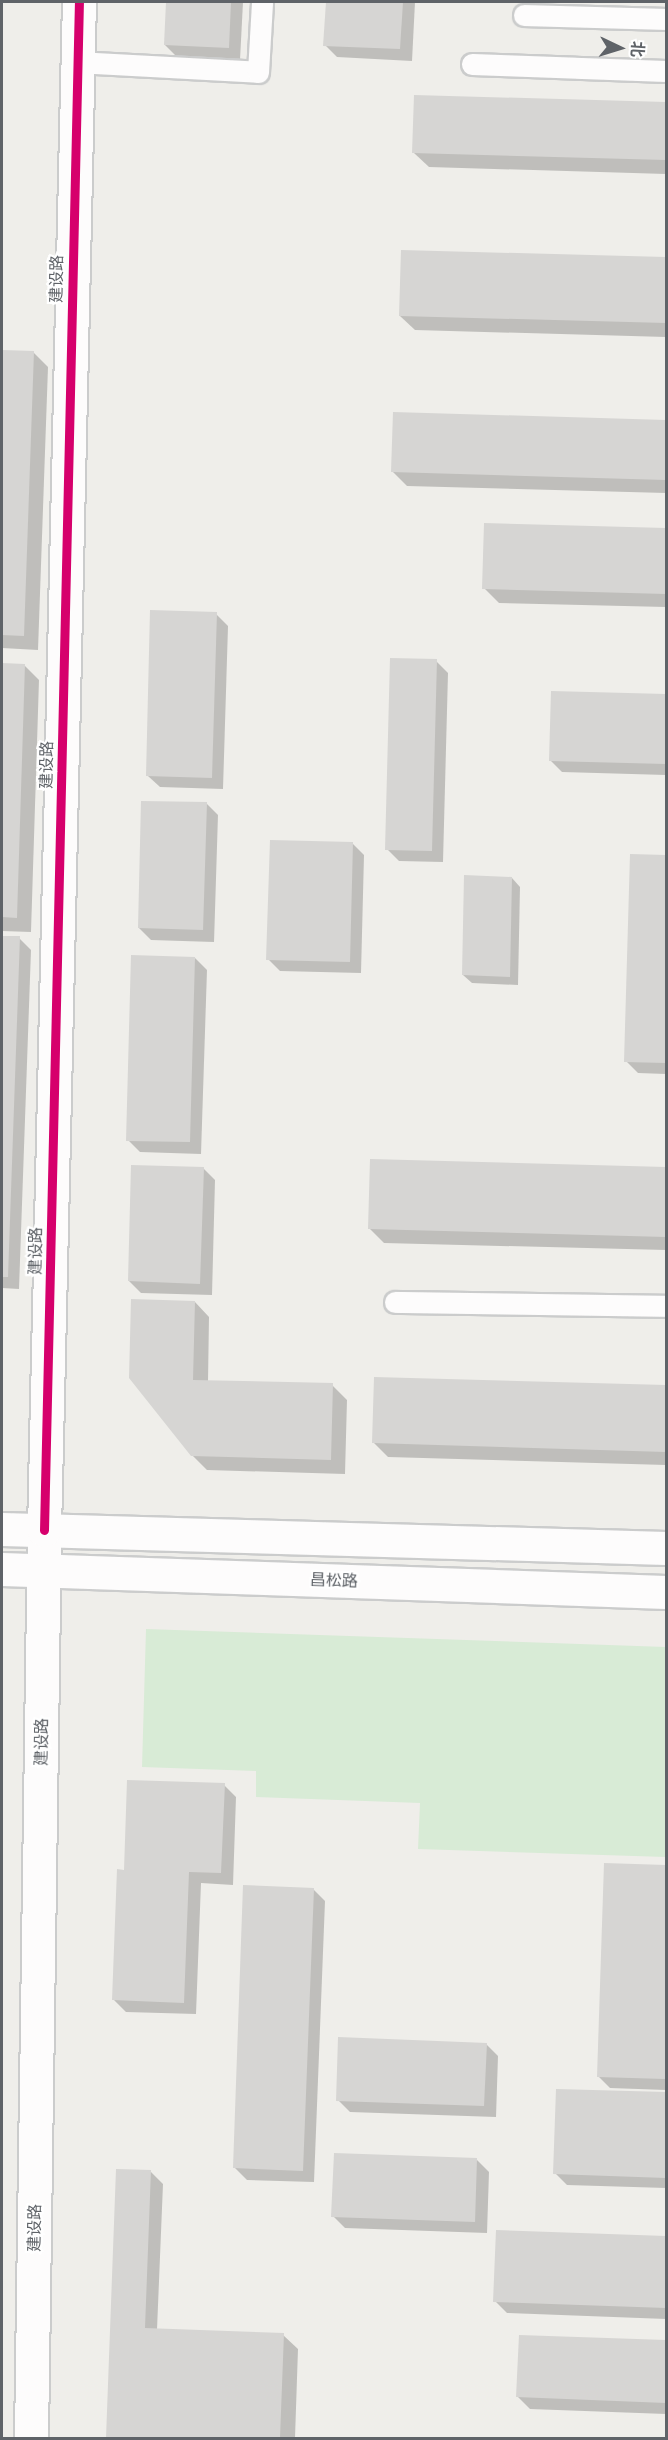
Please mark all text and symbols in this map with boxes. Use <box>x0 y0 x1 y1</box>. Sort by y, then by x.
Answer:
north arrow <box>590 18 650 78</box>
text: 北 <box>627 41 648 58</box>
street label: 建设路 <box>46 255 66 303</box>
street label: 建设路 <box>36 741 56 789</box>
street label: 建设路 <box>25 1227 45 1275</box>
street label: 昌松路 <box>310 1570 358 1590</box>
street label: 建设路 <box>31 1718 51 1766</box>
street label: 建设路 <box>24 2204 44 2252</box>

